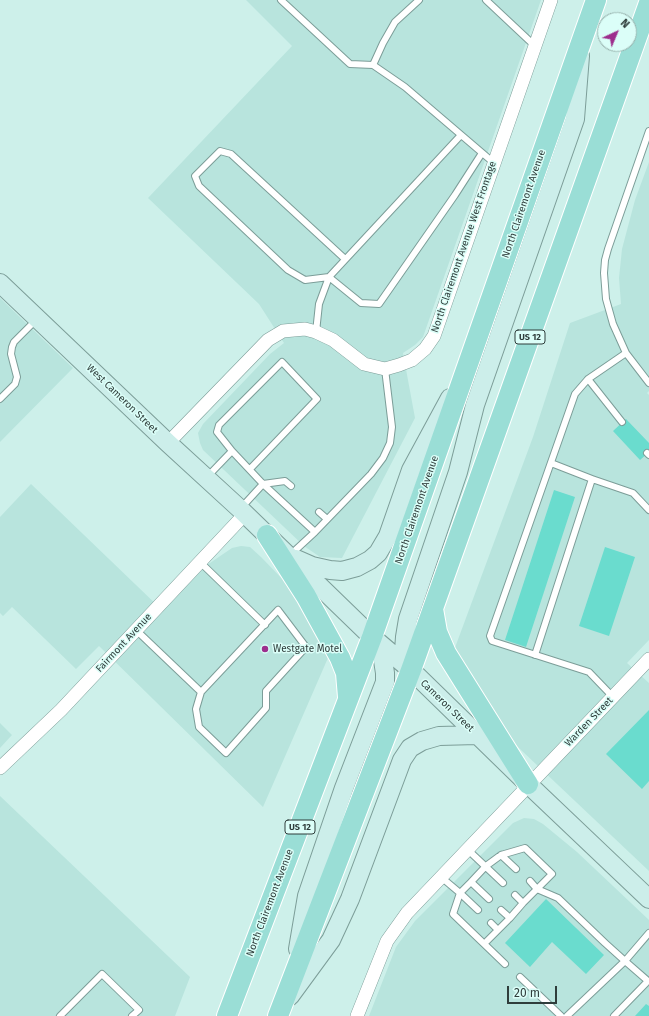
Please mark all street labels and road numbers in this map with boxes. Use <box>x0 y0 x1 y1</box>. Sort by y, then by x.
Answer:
street label: North Clairemont Avenue <box>500 148 548 260</box>
street label: North Clairemont Avenue West Frontage <box>429 160 499 334</box>
road number: US 12 <box>515 330 545 344</box>
street label: West Cameron Street <box>84 362 160 436</box>
street label: North Clairemont Avenue <box>393 454 441 566</box>
street label: Fairmont Avenue <box>94 611 154 675</box>
street label: Cameron Street <box>418 677 476 735</box>
street label: Warden Street <box>562 695 616 749</box>
road number: US 12 <box>285 820 315 834</box>
street label: North Clairemont Avenue <box>244 848 296 958</box>

